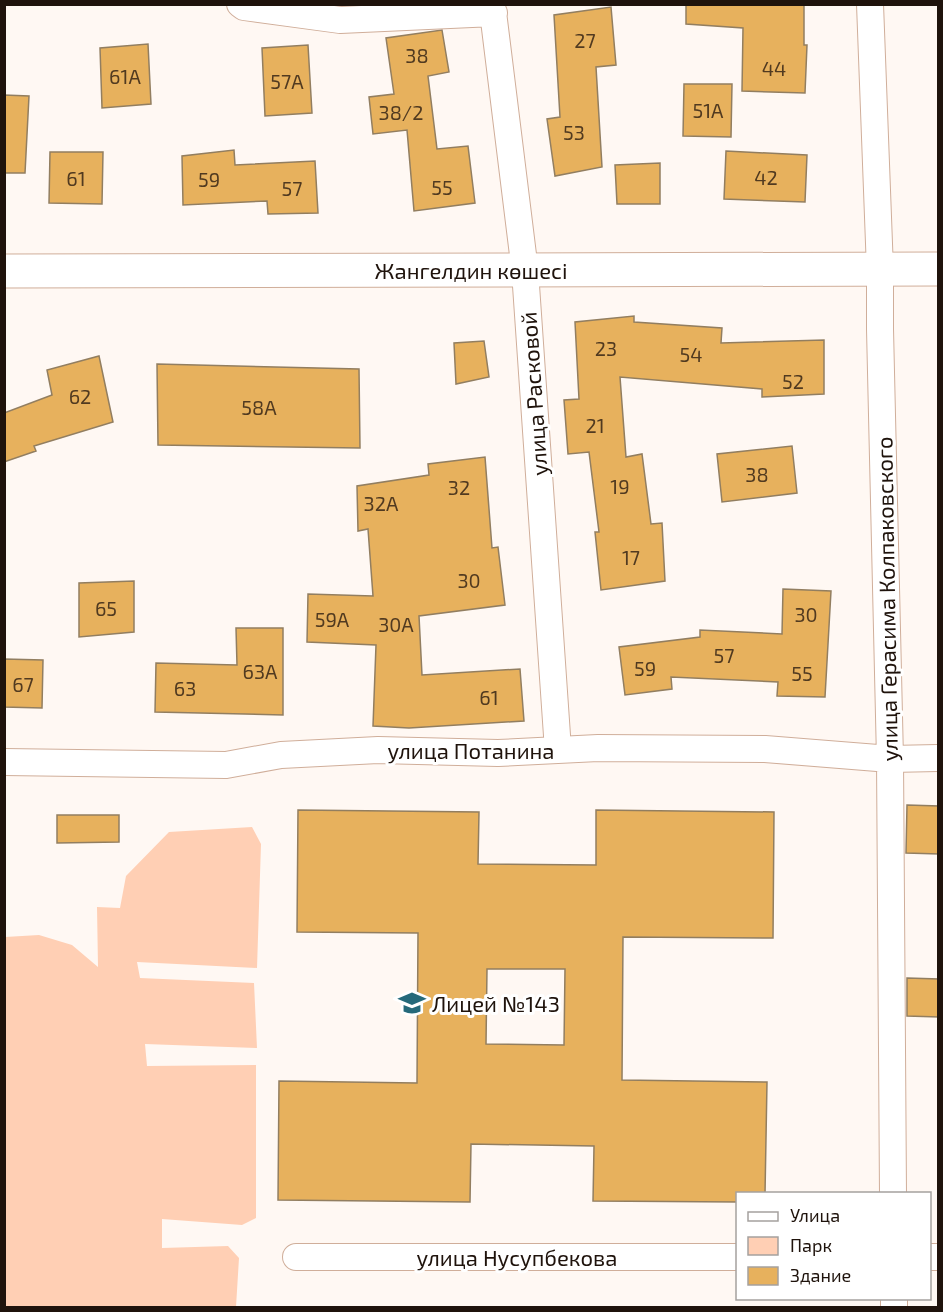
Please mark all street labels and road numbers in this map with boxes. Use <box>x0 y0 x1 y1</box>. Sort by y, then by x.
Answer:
street label: Жангелдин көшесі <box>375 257 567 283</box>
street label: улица Расковой <box>514 311 553 477</box>
street label: улица Герасима Колпаковского <box>870 436 903 762</box>
street label: улица Потанина <box>387 737 555 764</box>
street label: улица Нусупбекова <box>417 1244 617 1271</box>

